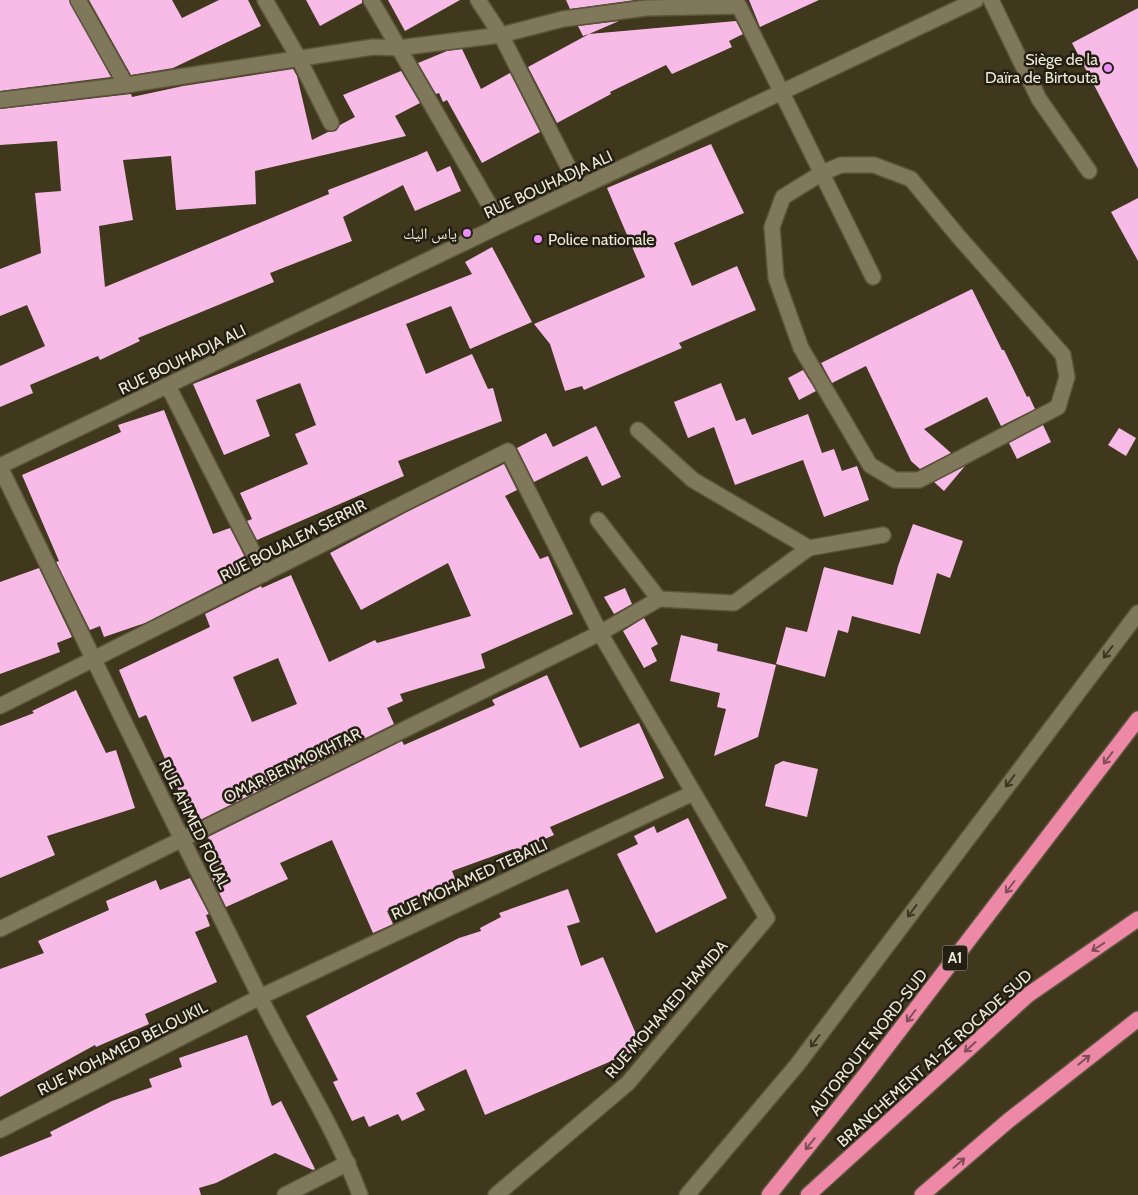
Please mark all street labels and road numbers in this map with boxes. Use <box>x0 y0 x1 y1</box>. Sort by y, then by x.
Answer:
street label: RUE BOUHADJA ALI <box>481 146 615 223</box>
street label: RUE BOUHADJA ALI <box>115 320 249 399</box>
street label: RUE BOUALEM SERRIR <box>217 495 370 586</box>
street label: OMAR BENMOKHTAR <box>220 724 364 807</box>
street label: RUE AHMED FOUAL <box>155 756 234 892</box>
street label: RUE MOHAMED TEBAILI <box>388 835 550 924</box>
street label: RUE MOHAMED HAMIDA <box>601 936 732 1082</box>
road number: A1 <box>942 946 968 970</box>
street label: AUTOROUTE NORD-SUD <box>805 965 931 1119</box>
street label: BRANCHEMENT A1-2E ROCADE SUD <box>833 966 1036 1151</box>
street label: RUE MOHAMED BELOUKIL <box>34 997 210 1100</box>

